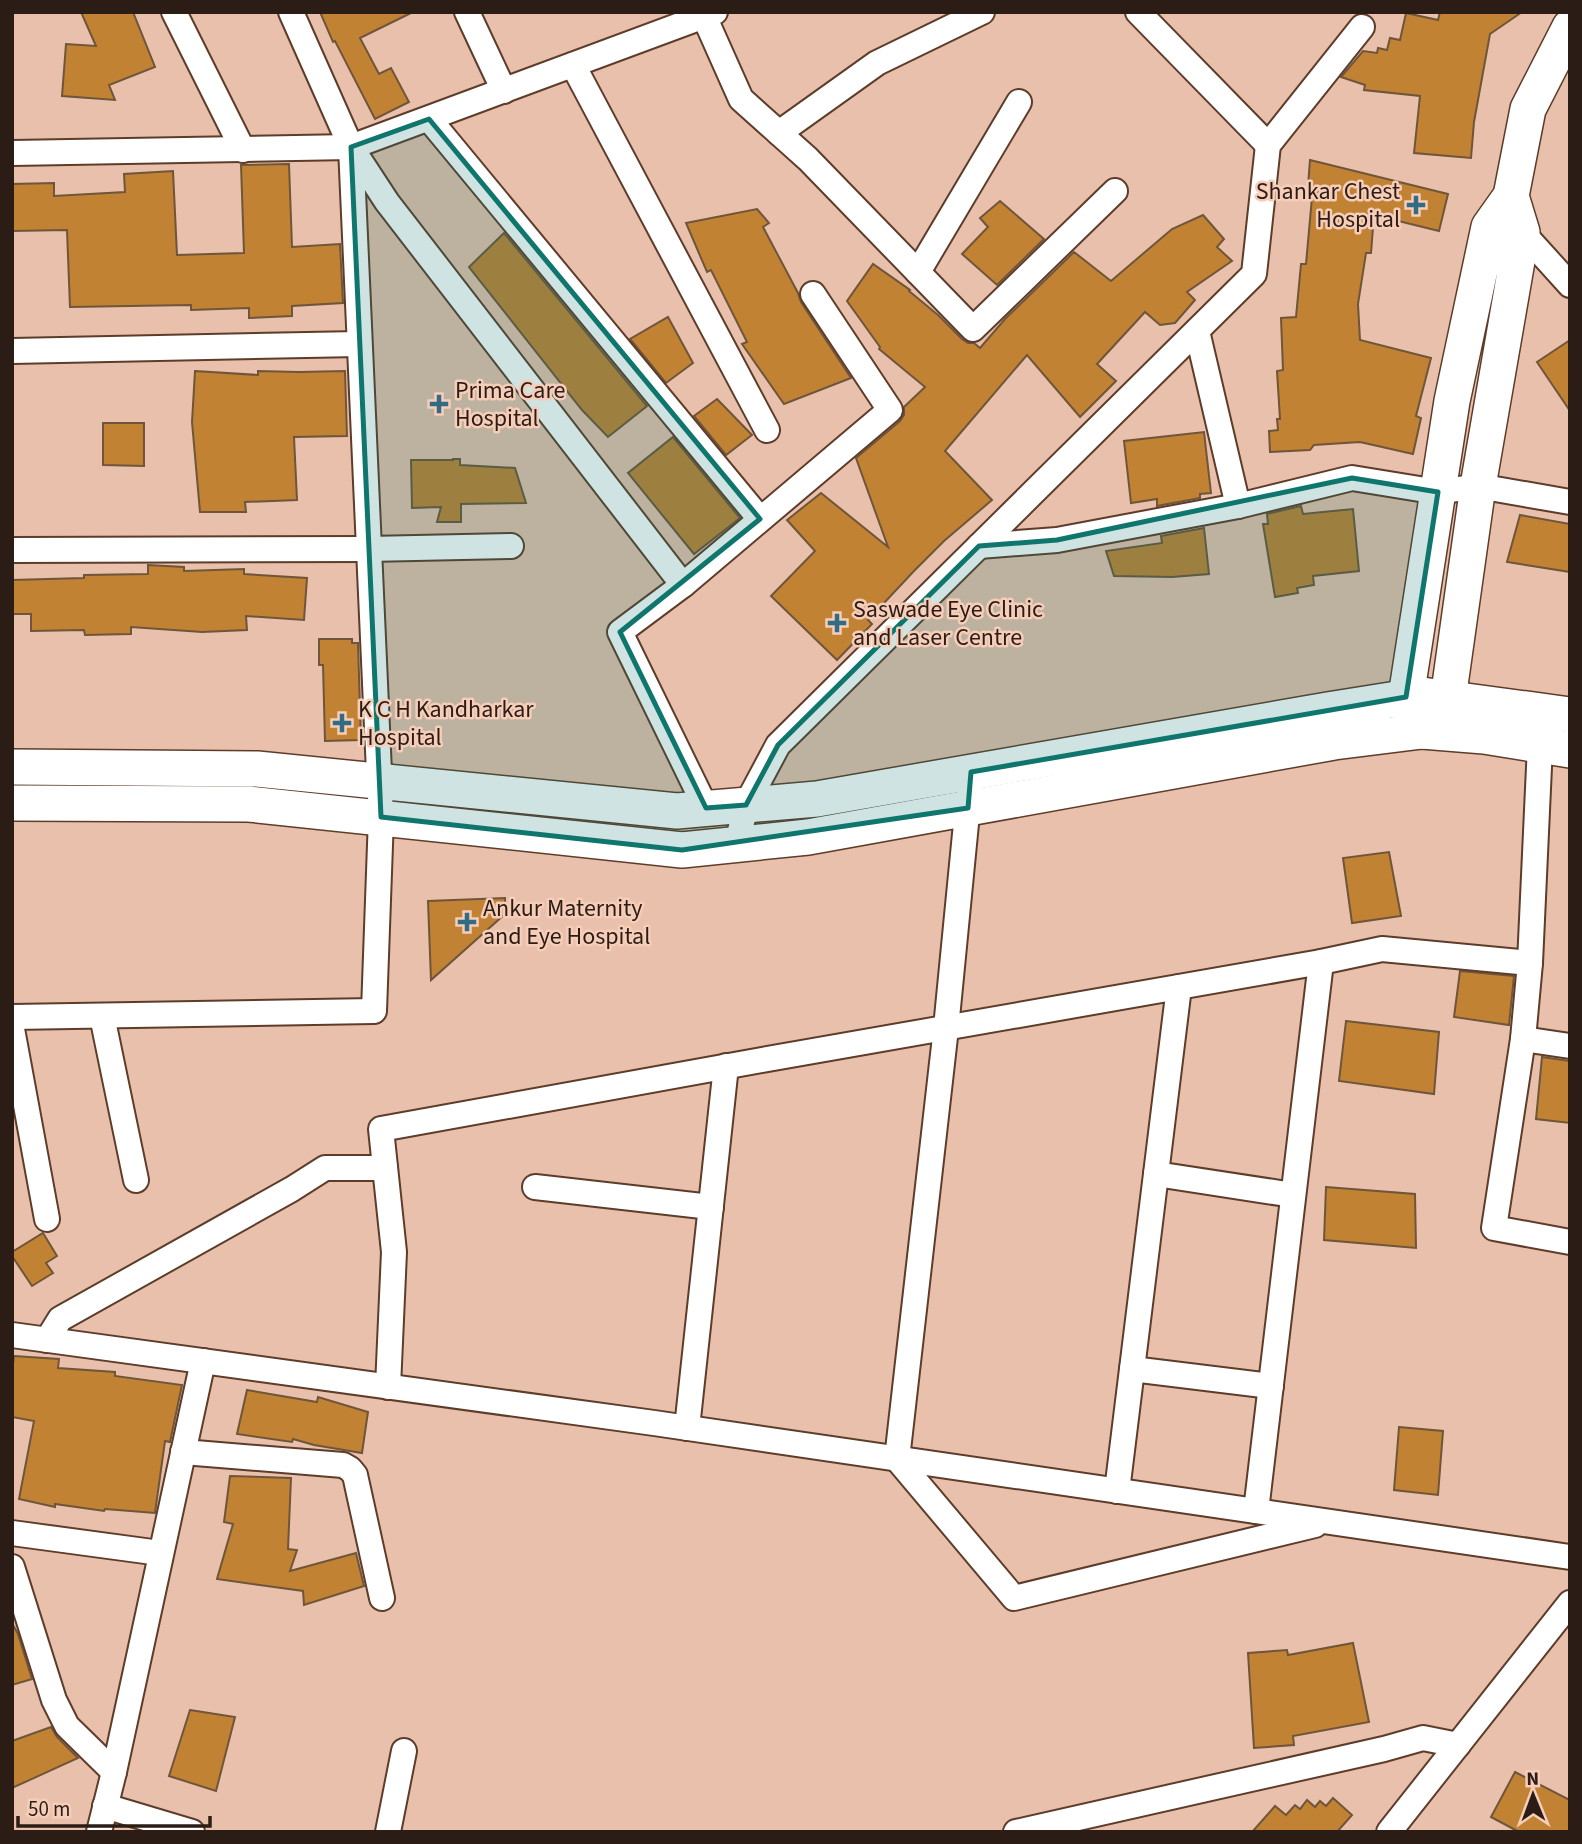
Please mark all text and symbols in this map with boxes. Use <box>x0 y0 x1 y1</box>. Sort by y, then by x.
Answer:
place label: Shankar Chest Hospital <box>1256 174 1400 237</box>
marker: Shankar Chest Hospital <box>1406 195 1426 215</box>
place label: Prima Care Hospital <box>455 373 565 436</box>
marker: Prima Care Hospital <box>429 394 449 414</box>
place label: Saswade Eye Clinic and Laser Centre <box>853 592 1043 655</box>
marker: Saswade Eye Clinic and Laser Centre <box>827 613 847 633</box>
place label: K C H Kandharkar Hospital <box>358 692 534 755</box>
marker: K C H Kandharkar Hospital <box>332 713 352 733</box>
place label: Ankur Maternity and Eye Hospital <box>483 891 650 954</box>
marker: Ankur Maternity and Eye Hospital <box>457 912 477 932</box>
north arrow <box>1498 1760 1568 1830</box>
text: N <box>1526 1766 1539 1793</box>
scale bar <box>18 1784 210 1828</box>
text: 50 m <box>28 1794 70 1824</box>

